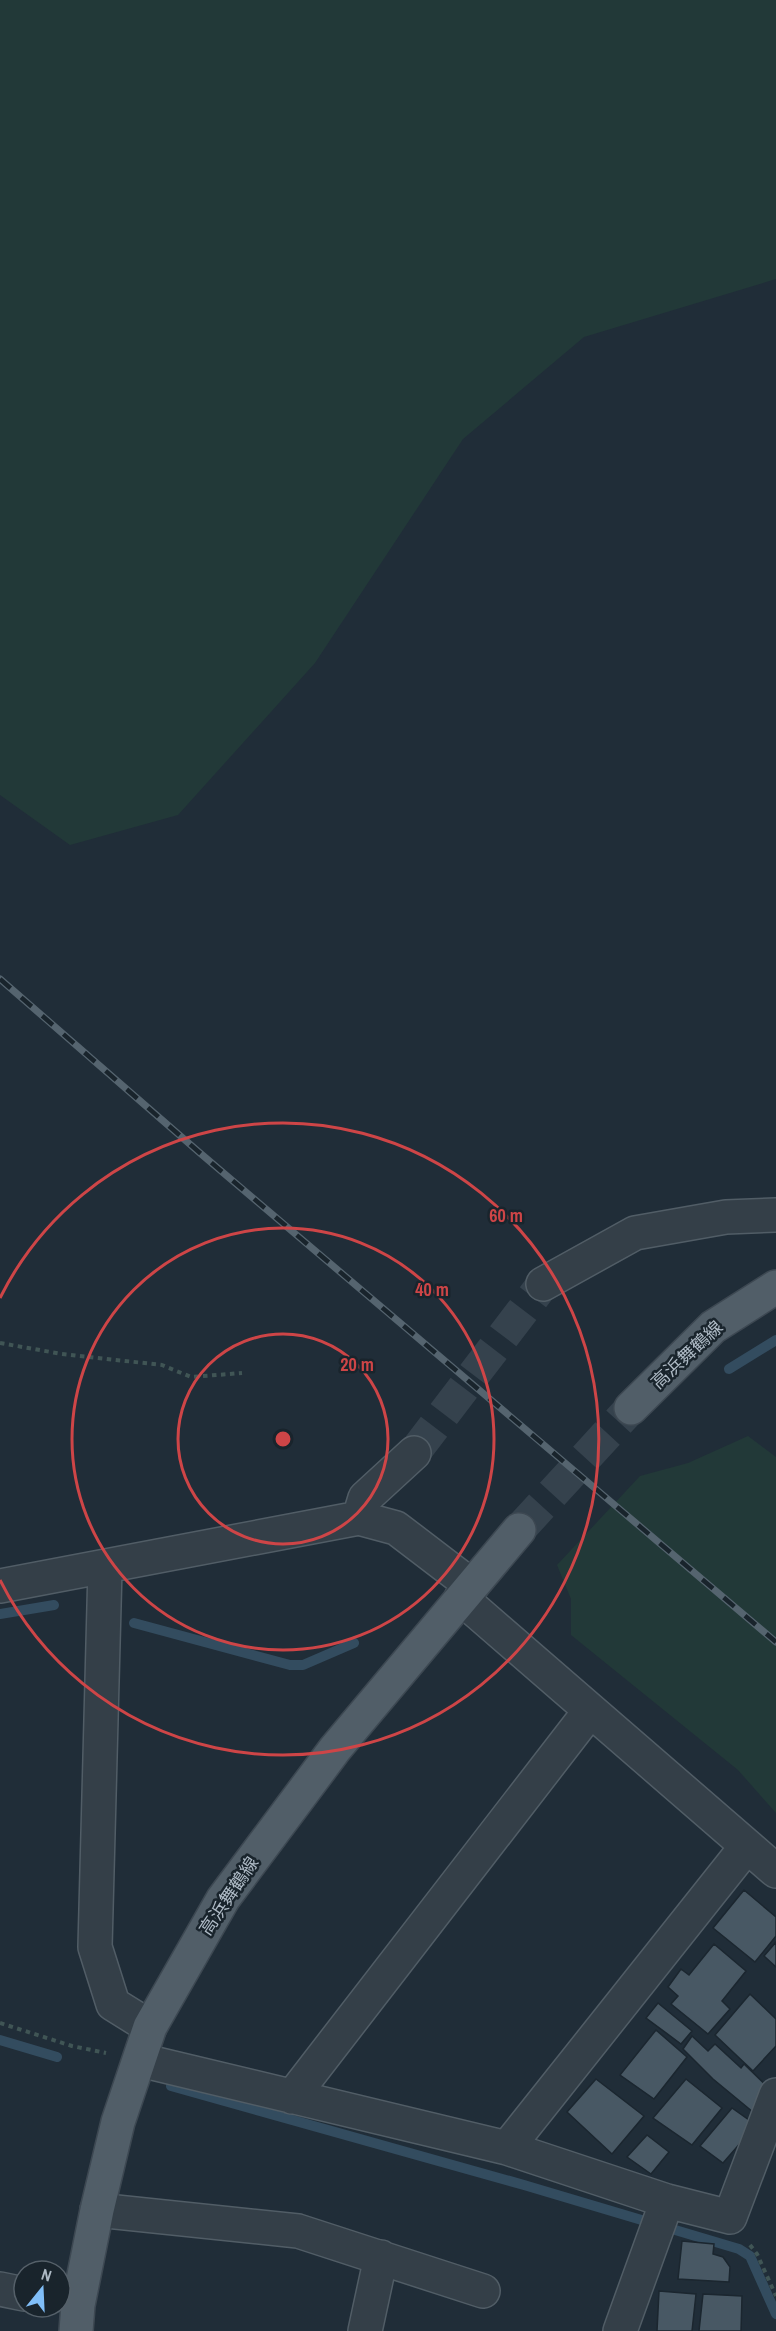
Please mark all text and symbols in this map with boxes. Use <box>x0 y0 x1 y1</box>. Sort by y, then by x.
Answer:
text: 60 m <box>489 1203 523 1228</box>
text: 40 m <box>415 1277 449 1302</box>
street label: 高浜舞鶴線 <box>645 1315 728 1394</box>
text: 20 m <box>340 1352 374 1377</box>
centre of rings <box>273 1429 293 1449</box>
street label: 高浜舞鶴線 <box>193 1851 264 1940</box>
north arrow <box>12 2259 72 2319</box>
text: N <box>39 2263 55 2287</box>

